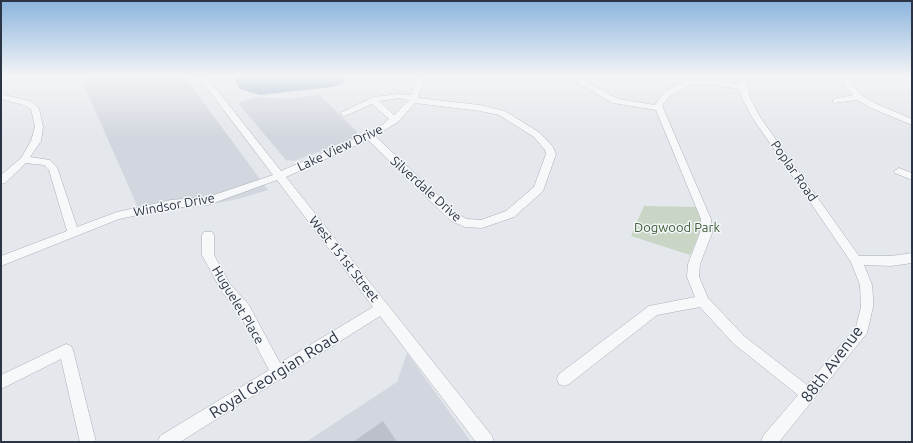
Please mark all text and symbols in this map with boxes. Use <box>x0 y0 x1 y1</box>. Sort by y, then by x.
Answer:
street label: Lake View Drive <box>295 121 385 175</box>
street label: Poplar Road <box>767 138 821 204</box>
street label: Silverdale Drive <box>387 153 465 225</box>
street label: Windsor Drive <box>132 190 216 220</box>
street label: West 151st Street <box>306 213 382 305</box>
park label: Dogwood Park <box>634 220 720 236</box>
street label: Huguelet Place <box>209 263 267 347</box>
street label: 88th Avenue <box>797 322 867 406</box>
street label: Royal Georgian Road <box>206 327 342 423</box>

